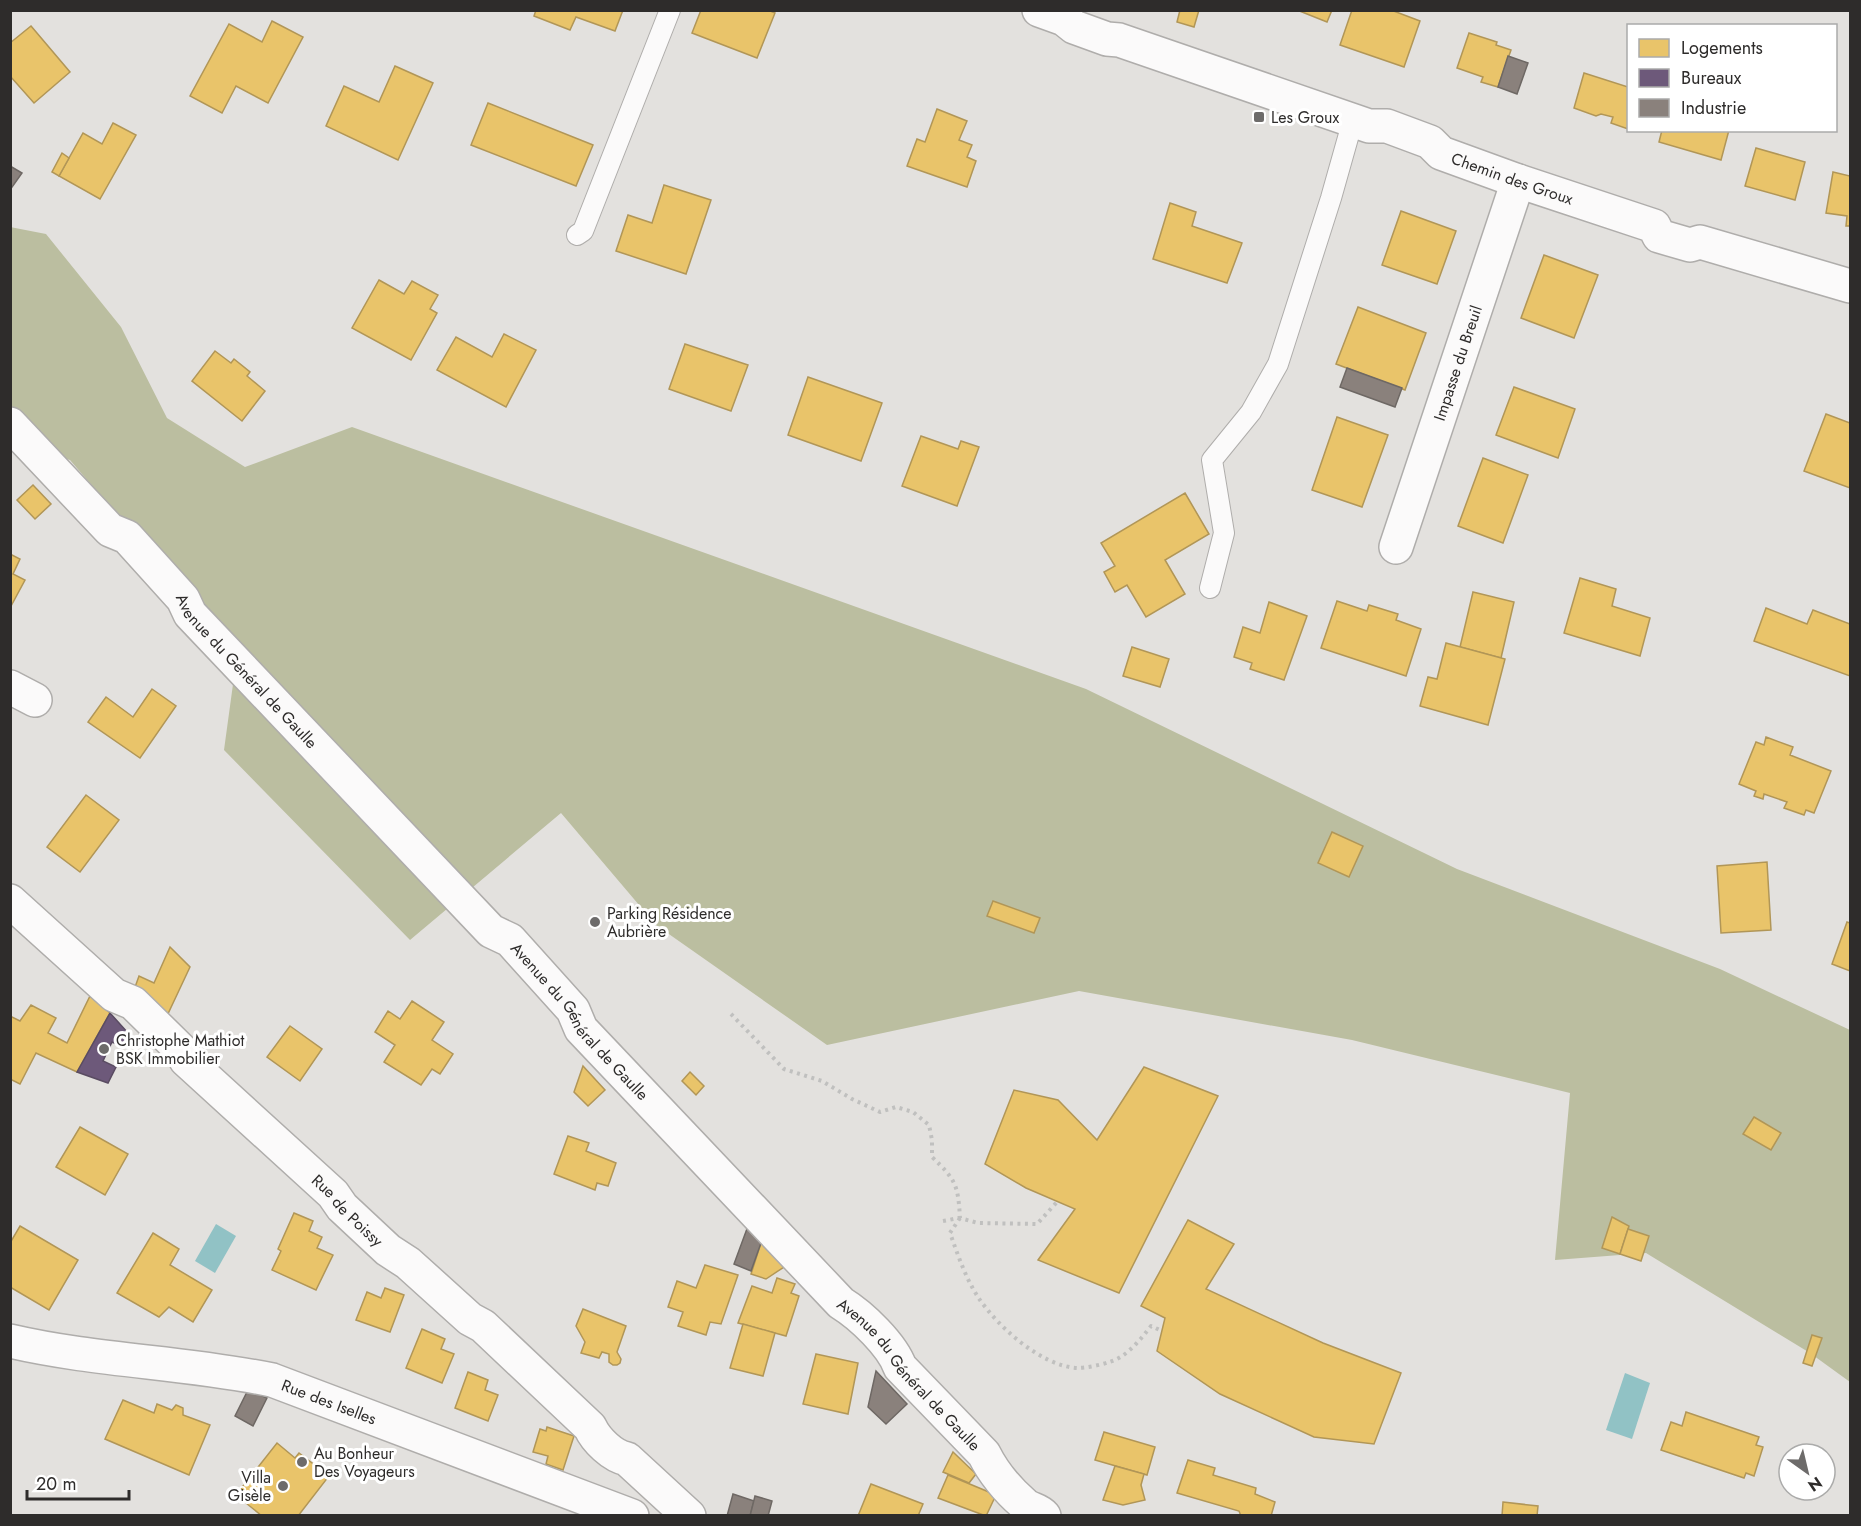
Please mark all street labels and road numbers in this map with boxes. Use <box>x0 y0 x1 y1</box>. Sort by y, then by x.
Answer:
street label: Chemin des Groux <box>1448 146 1577 210</box>
street label: Impasse du Breuil <box>1427 302 1487 424</box>
street label: Avenue du Général de Gaulle <box>171 590 323 753</box>
street label: Avenue du Général de Gaulle <box>506 937 654 1105</box>
street label: Rue de Poissy <box>307 1169 389 1252</box>
street label: Avenue du Général de Gaulle <box>833 1292 986 1456</box>
street label: Rue des Iselles <box>278 1373 380 1430</box>

